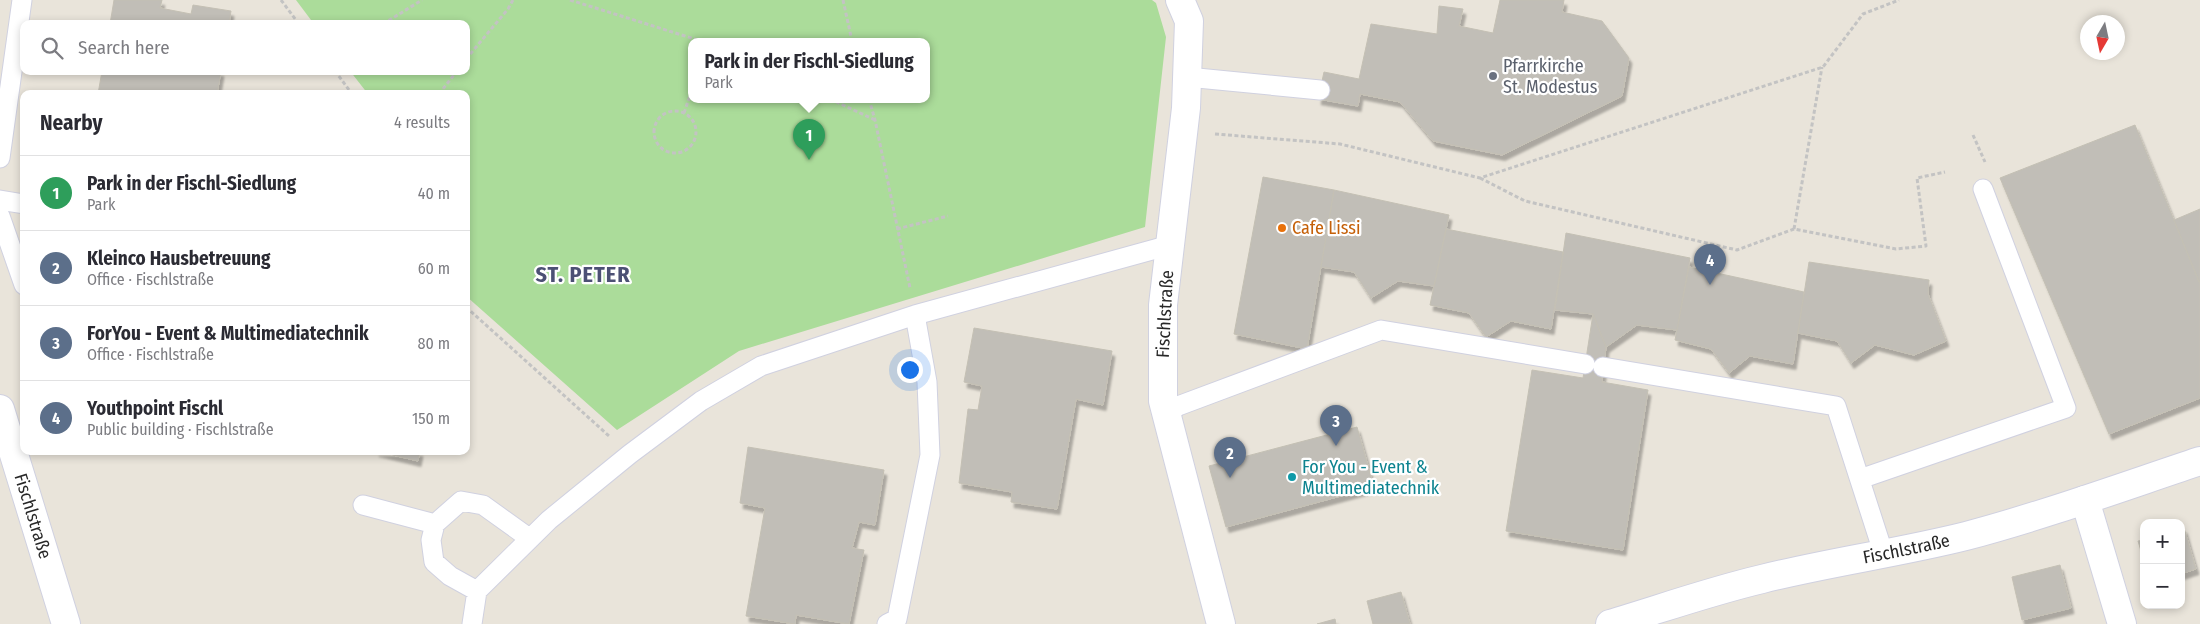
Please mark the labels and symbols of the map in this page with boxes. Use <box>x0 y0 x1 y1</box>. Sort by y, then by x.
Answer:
north arrow <box>2080 15 2125 60</box>
place label: Pfarrkirche St. Modestus <box>1503 55 1598 98</box>
marker: Pfarrkirche St. Modestus <box>1487 70 1499 82</box>
pin: 1 <box>793 119 825 160</box>
place label: Cafe Lissi <box>1292 217 1360 239</box>
marker: Cafe Lissi <box>1276 222 1288 234</box>
pin: 4 <box>1694 244 1726 285</box>
district label: ST. PETER <box>536 261 631 288</box>
street label: Fischlstraße <box>1152 269 1178 359</box>
your location <box>897 357 923 383</box>
pin: 3 <box>1320 405 1352 446</box>
pin: 2 <box>1214 437 1246 478</box>
place label: For You - Event & Multimediatechnik <box>1302 456 1440 499</box>
street label: Fischlstraße <box>9 471 56 562</box>
marker: For You - Event & Multimediatechnik <box>1286 471 1298 483</box>
street label: Fischlstraße <box>1861 529 1952 568</box>

